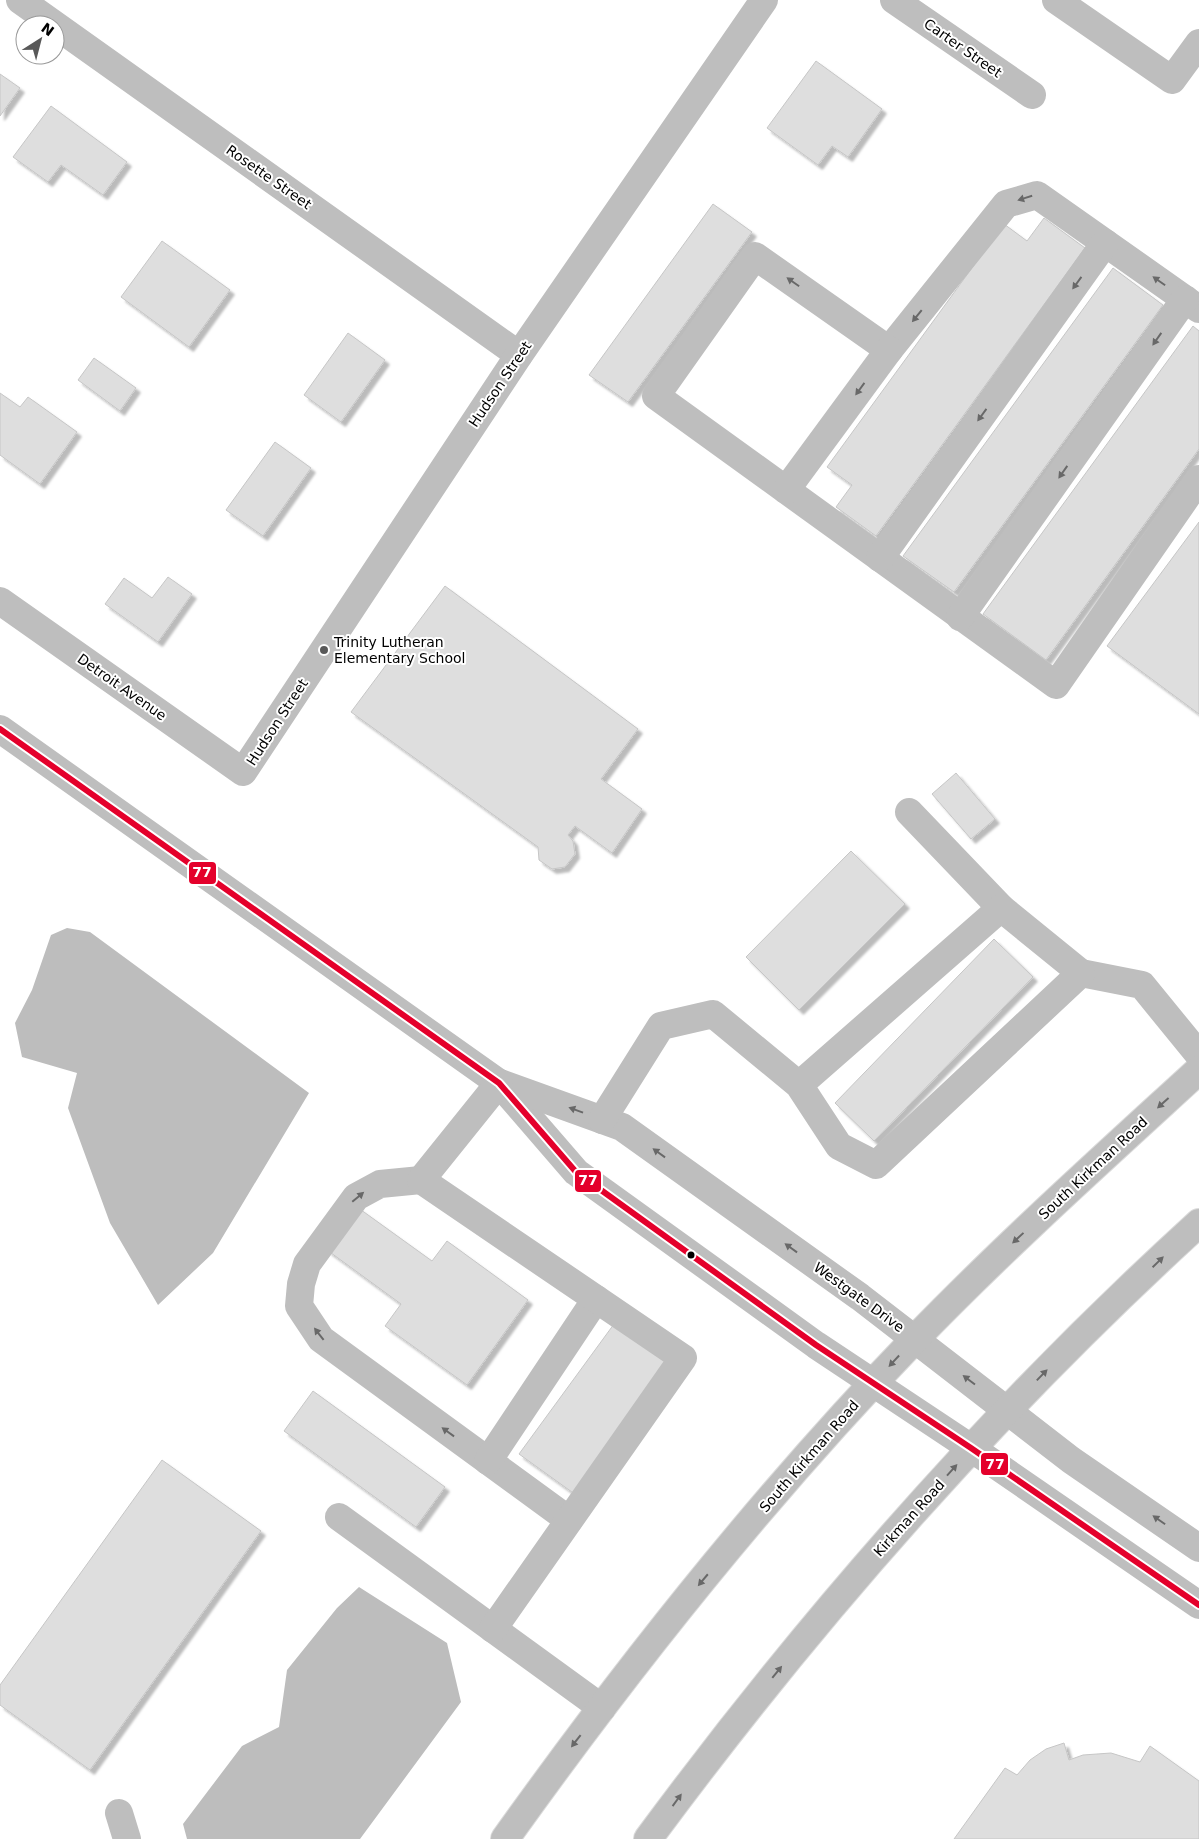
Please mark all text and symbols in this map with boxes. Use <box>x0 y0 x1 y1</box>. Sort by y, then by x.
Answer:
north arrow <box>15 15 65 65</box>
street label: Carter Street <box>921 15 1005 81</box>
text: N <box>38 20 57 39</box>
street label: Rosette Street <box>223 142 315 213</box>
one-way arrow <box>1017 195 1032 203</box>
one-way arrow <box>1072 276 1082 290</box>
one-way arrow <box>1152 276 1166 286</box>
one-way arrow <box>786 277 799 287</box>
one-way arrow <box>911 309 922 322</box>
one-way arrow <box>1152 332 1162 346</box>
street label: Hudson Street <box>465 338 535 430</box>
one-way arrow <box>855 382 866 395</box>
one-way arrow <box>977 408 987 422</box>
one-way arrow <box>1058 465 1068 478</box>
place label: Trinity Lutheran Elementary School <box>333 634 466 666</box>
marker: Trinity Lutheran Elementary School <box>318 644 330 656</box>
street label: Detroit Avenue <box>75 650 169 724</box>
street label: Hudson Street <box>243 675 311 768</box>
line badge: 77 <box>188 861 217 885</box>
text: 77 <box>192 864 212 880</box>
one-way arrow <box>1157 1097 1169 1109</box>
one-way arrow <box>568 1106 583 1114</box>
street label: South Kirkman Road <box>1035 1113 1151 1223</box>
one-way arrow <box>653 1148 666 1159</box>
line badge: 77 <box>574 1169 602 1193</box>
text: 77 <box>578 1172 598 1188</box>
one-way arrow <box>352 1192 365 1203</box>
one-way arrow <box>1013 1232 1025 1244</box>
one-way arrow <box>784 1243 798 1253</box>
unlabelled marker <box>686 1250 696 1260</box>
one-way arrow <box>1152 1256 1164 1268</box>
street label: Westgate Drive <box>811 1259 907 1335</box>
one-way arrow <box>313 1328 324 1341</box>
one-way arrow <box>888 1355 900 1367</box>
one-way arrow <box>1035 1369 1047 1381</box>
one-way arrow <box>962 1375 976 1385</box>
street label: South Kirkman Road <box>756 1397 862 1515</box>
one-way arrow <box>441 1427 455 1437</box>
line badge: 77 <box>980 1452 1009 1476</box>
text: 77 <box>985 1456 1005 1472</box>
one-way arrow <box>946 1464 958 1476</box>
street label: Kirkman Road <box>870 1476 948 1560</box>
one-way arrow <box>1152 1515 1166 1525</box>
one-way arrow <box>697 1573 708 1586</box>
one-way arrow <box>772 1666 783 1679</box>
one-way arrow <box>571 1734 582 1747</box>
one-way arrow <box>672 1793 682 1807</box>

